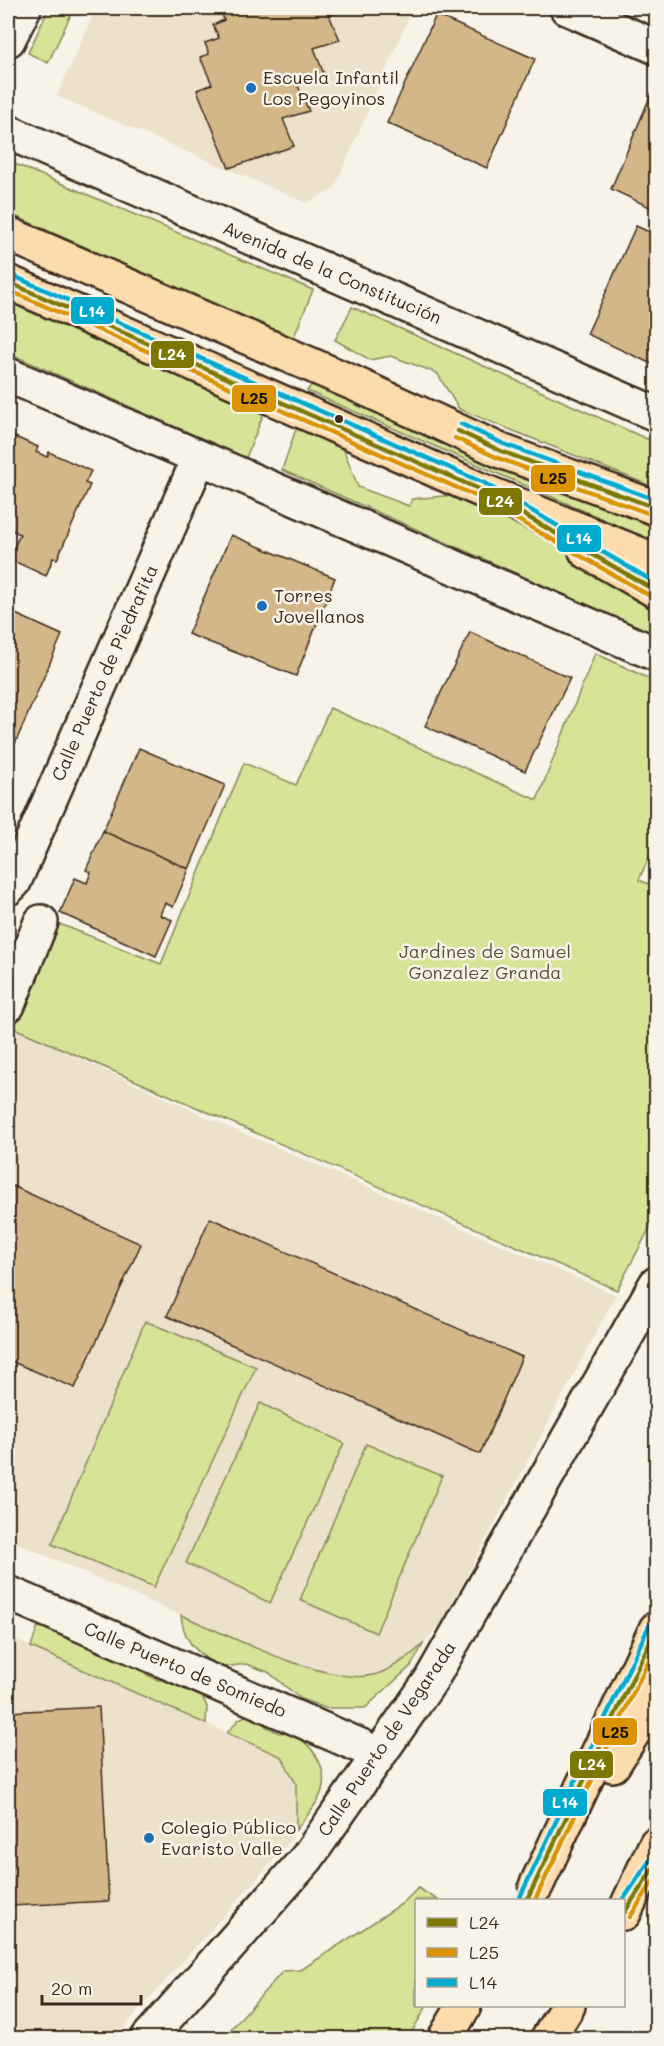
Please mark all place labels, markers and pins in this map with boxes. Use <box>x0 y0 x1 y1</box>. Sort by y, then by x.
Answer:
place label: Escuela Infantil Los Pegoyinos <box>263 65 399 110</box>
marker: Escuela Infantil Los Pegoyinos <box>244 81 258 95</box>
unlabelled marker <box>333 413 345 425</box>
place label: Torres Jovellanos <box>274 583 365 628</box>
marker: Torres Jovellanos <box>255 599 269 613</box>
place label: Colegio Público Evaristo Valle <box>161 1815 296 1860</box>
marker: Colegio Público Evaristo Valle <box>142 1831 156 1845</box>

